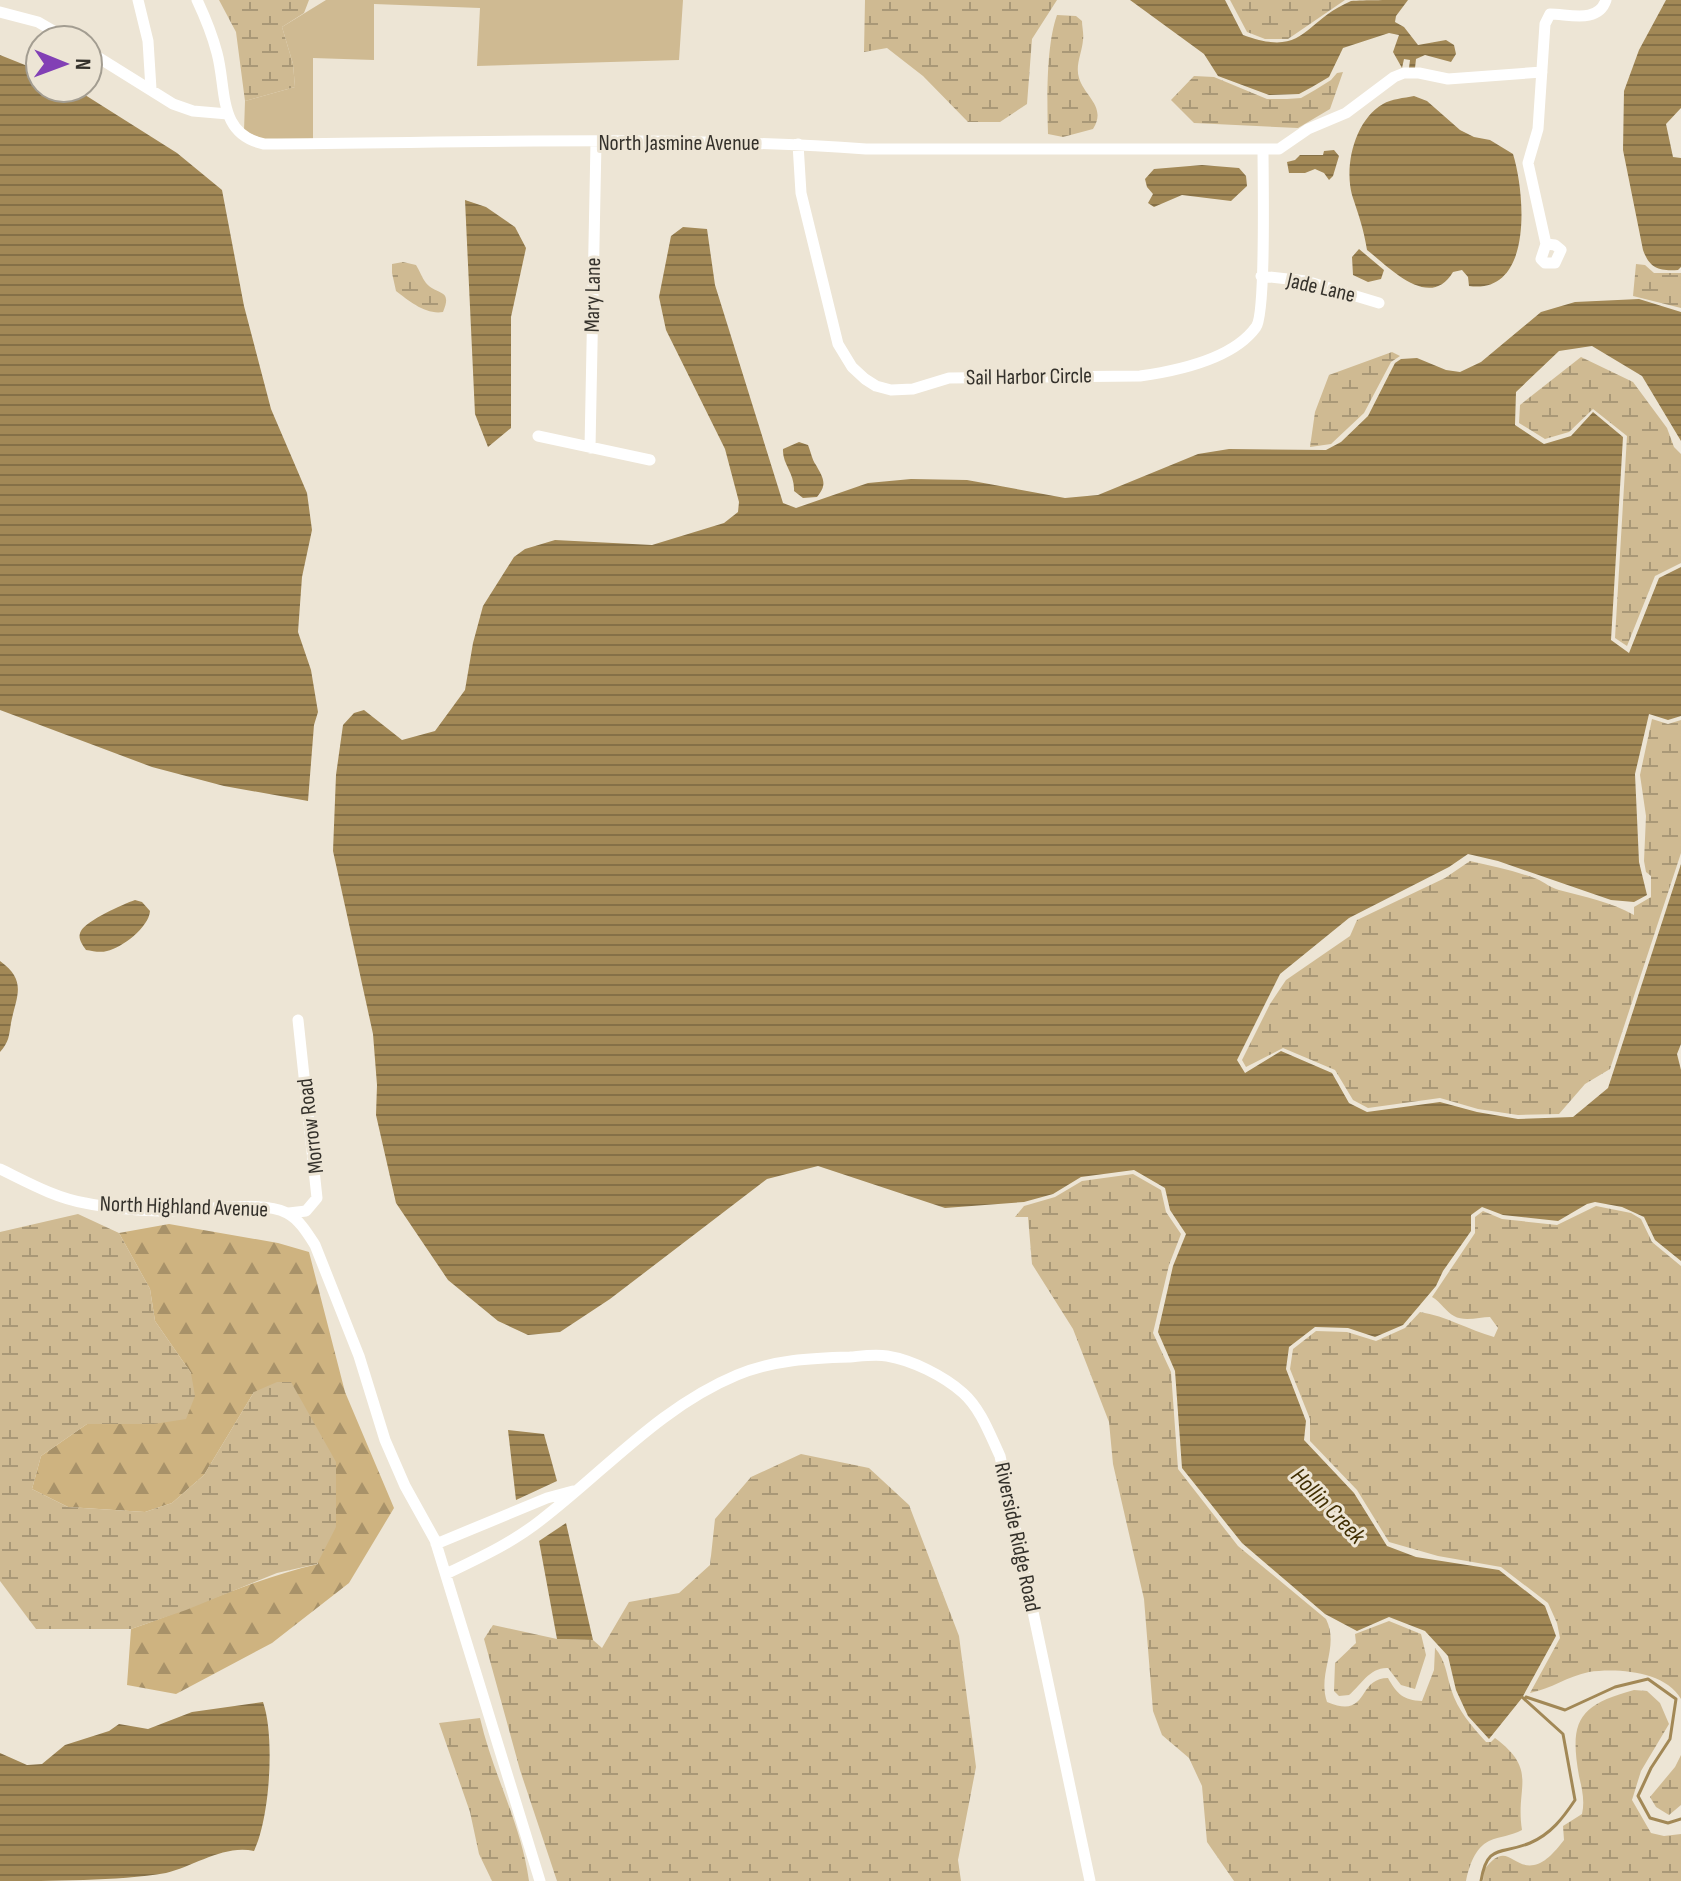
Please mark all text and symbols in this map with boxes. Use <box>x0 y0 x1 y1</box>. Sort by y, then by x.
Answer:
north arrow <box>24 24 104 104</box>
text: N <box>69 58 96 70</box>
street label: North Jasmine Avenue <box>598 130 760 157</box>
street label: Mary Lane <box>579 257 607 333</box>
street label: Jade Lane <box>1283 267 1358 309</box>
street label: Sail Harbor Circle <box>966 362 1092 392</box>
street label: Morrow Road <box>292 1077 330 1175</box>
street label: North Highland Avenue <box>99 1191 269 1223</box>
street label: Riverside Ridge Road <box>988 1460 1046 1614</box>
water label: Hollin Creek <box>1285 1462 1372 1551</box>

